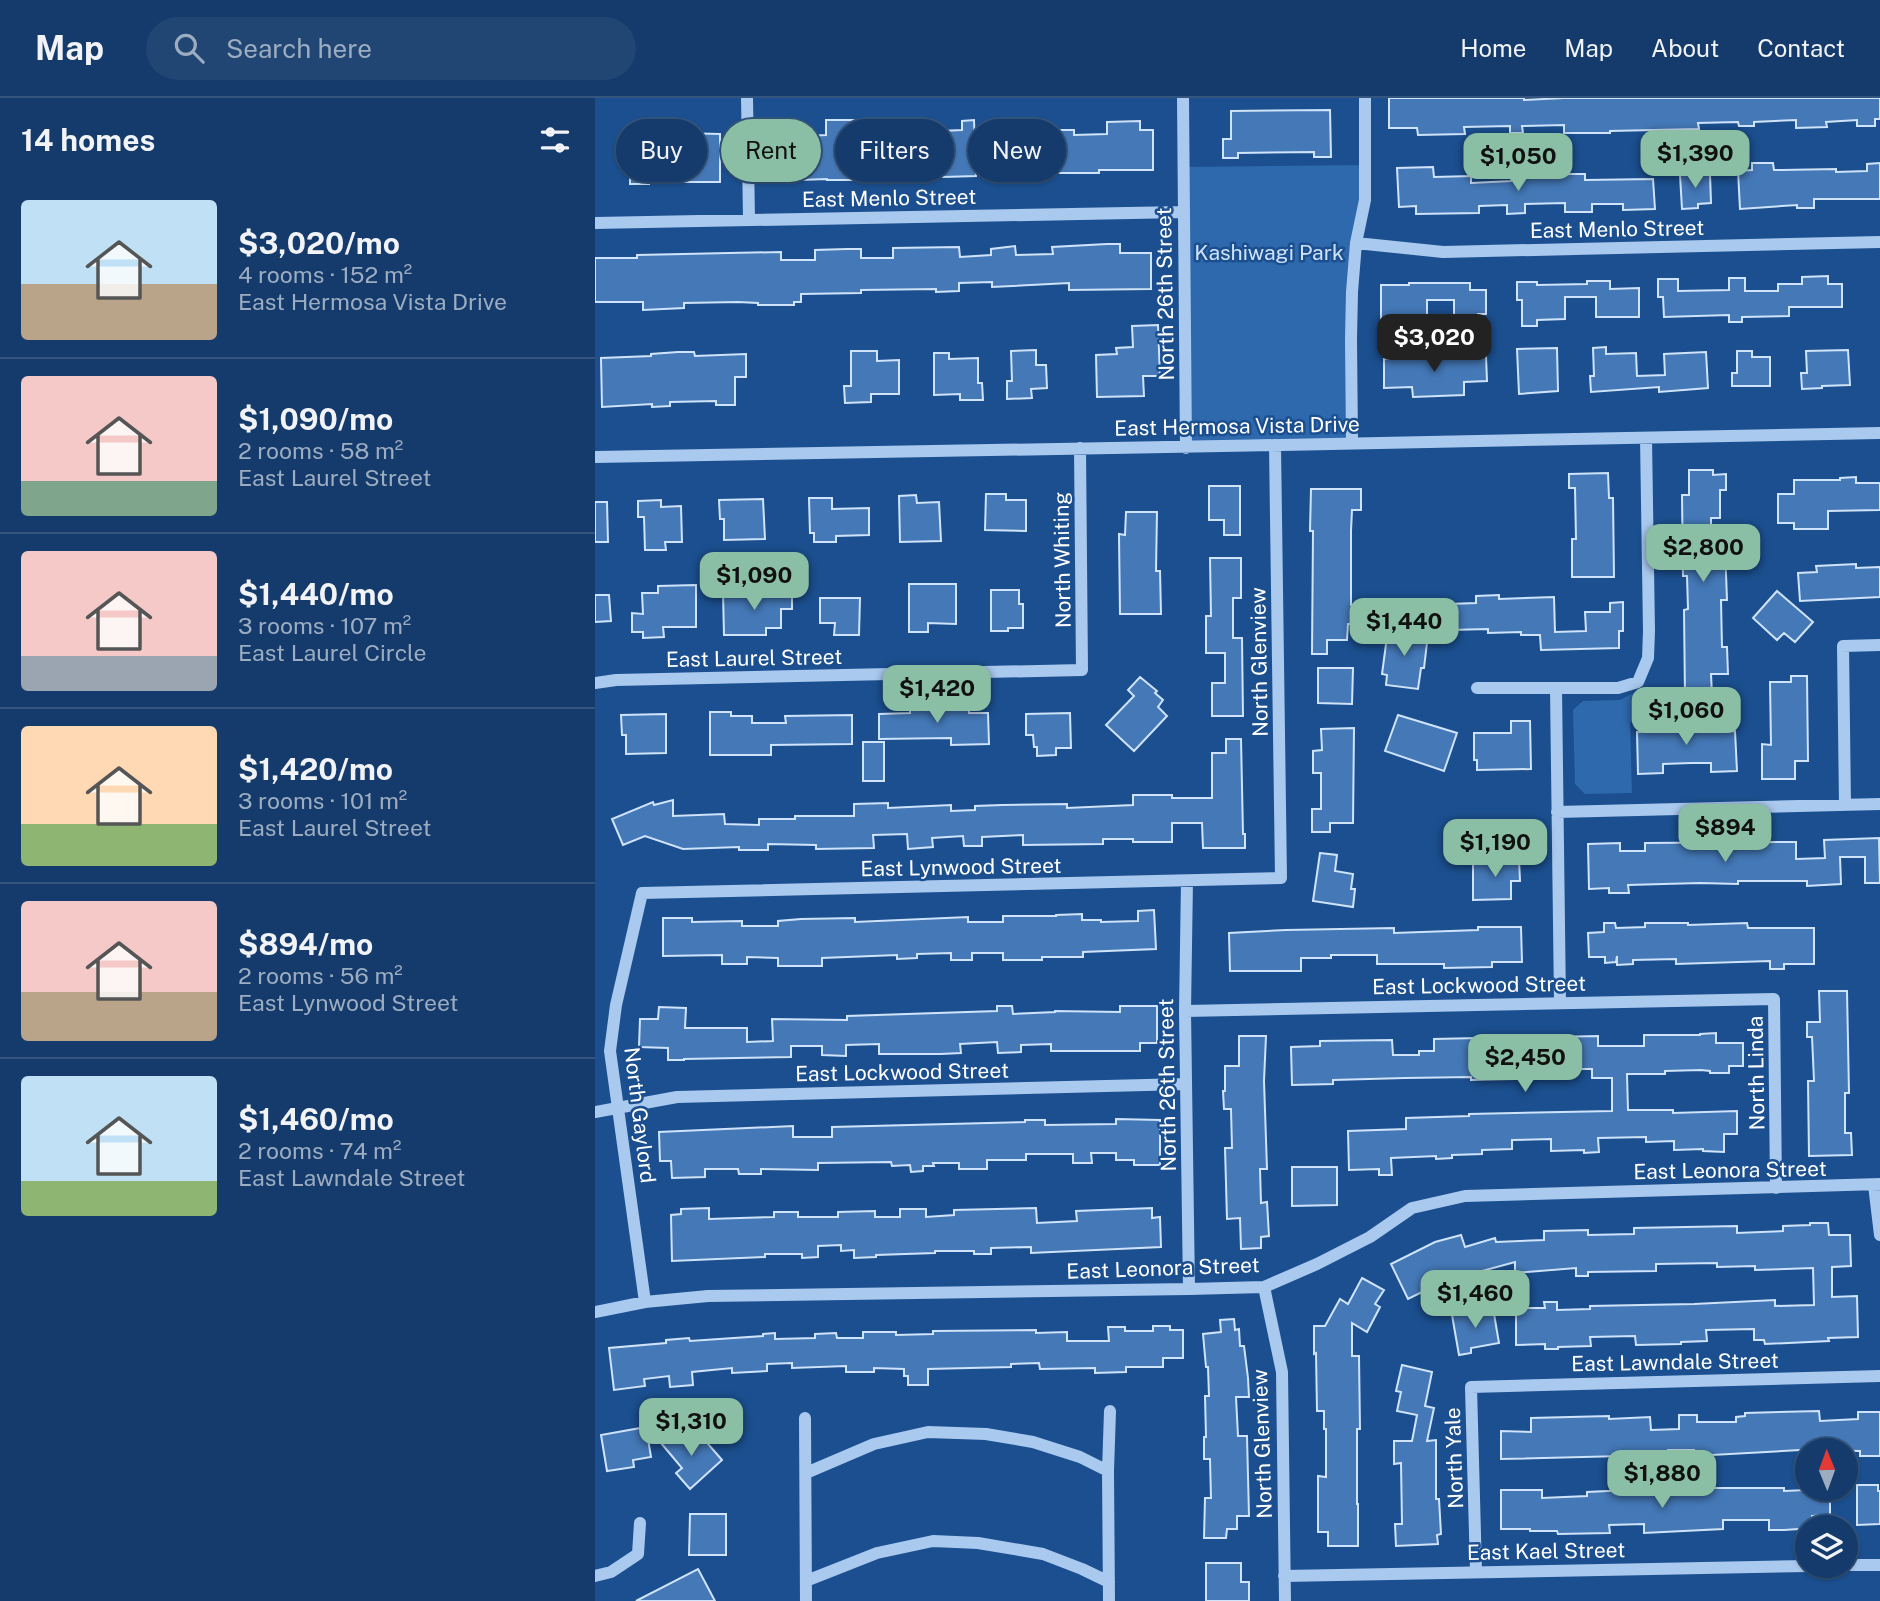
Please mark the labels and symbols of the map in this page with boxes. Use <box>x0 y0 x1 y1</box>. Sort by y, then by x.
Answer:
pin: $1,390 <box>1638 130 1752 190</box>
pin: $1,050 <box>1461 134 1575 193</box>
street label: East Menlo Street <box>802 184 976 212</box>
street label: North 26th Street <box>1151 207 1179 381</box>
street label: East Menlo Street <box>1530 215 1704 243</box>
park label: Kashiwagi Park <box>1194 240 1344 265</box>
pin: $3,020 <box>1377 314 1491 374</box>
street label: East Hermosa Vista Drive <box>1114 411 1360 441</box>
street label: North Whiting <box>1048 492 1076 628</box>
pin: $2,800 <box>1646 524 1760 584</box>
pin: $1,090 <box>697 552 811 612</box>
street label: North Glenview <box>1245 587 1273 737</box>
pin: $1,440 <box>1347 598 1461 658</box>
street label: East Laurel Street <box>666 644 842 672</box>
pin: $1,420 <box>880 666 994 725</box>
pin: $1,060 <box>1629 688 1743 747</box>
pin: $894 <box>1684 804 1766 864</box>
pin: $1,190 <box>1438 820 1552 879</box>
street label: East Lynwood Street <box>860 853 1062 881</box>
street label: East Lockwood Street <box>1372 971 1586 999</box>
street label: North 26th Street <box>1153 998 1181 1172</box>
street label: North Linda <box>1743 1016 1769 1130</box>
pin: $2,450 <box>1468 1034 1582 1094</box>
street label: North Gaylord <box>619 1045 661 1185</box>
street label: East Lockwood Street <box>795 1058 1009 1086</box>
street label: East Leonora Street <box>1633 1156 1827 1184</box>
street label: East Leonora Street <box>1066 1252 1260 1284</box>
pin: $1,460 <box>1418 1270 1532 1330</box>
street label: East Lawndale Street <box>1571 1348 1779 1376</box>
street label: North Glenview <box>1247 1369 1277 1519</box>
pin: $1,310 <box>634 1398 748 1458</box>
street label: North Yale <box>1440 1407 1468 1509</box>
north arrow <box>1795 1438 1859 1502</box>
pin: $1,880 <box>1605 1450 1719 1510</box>
street label: East Kael Street <box>1467 1537 1625 1565</box>

